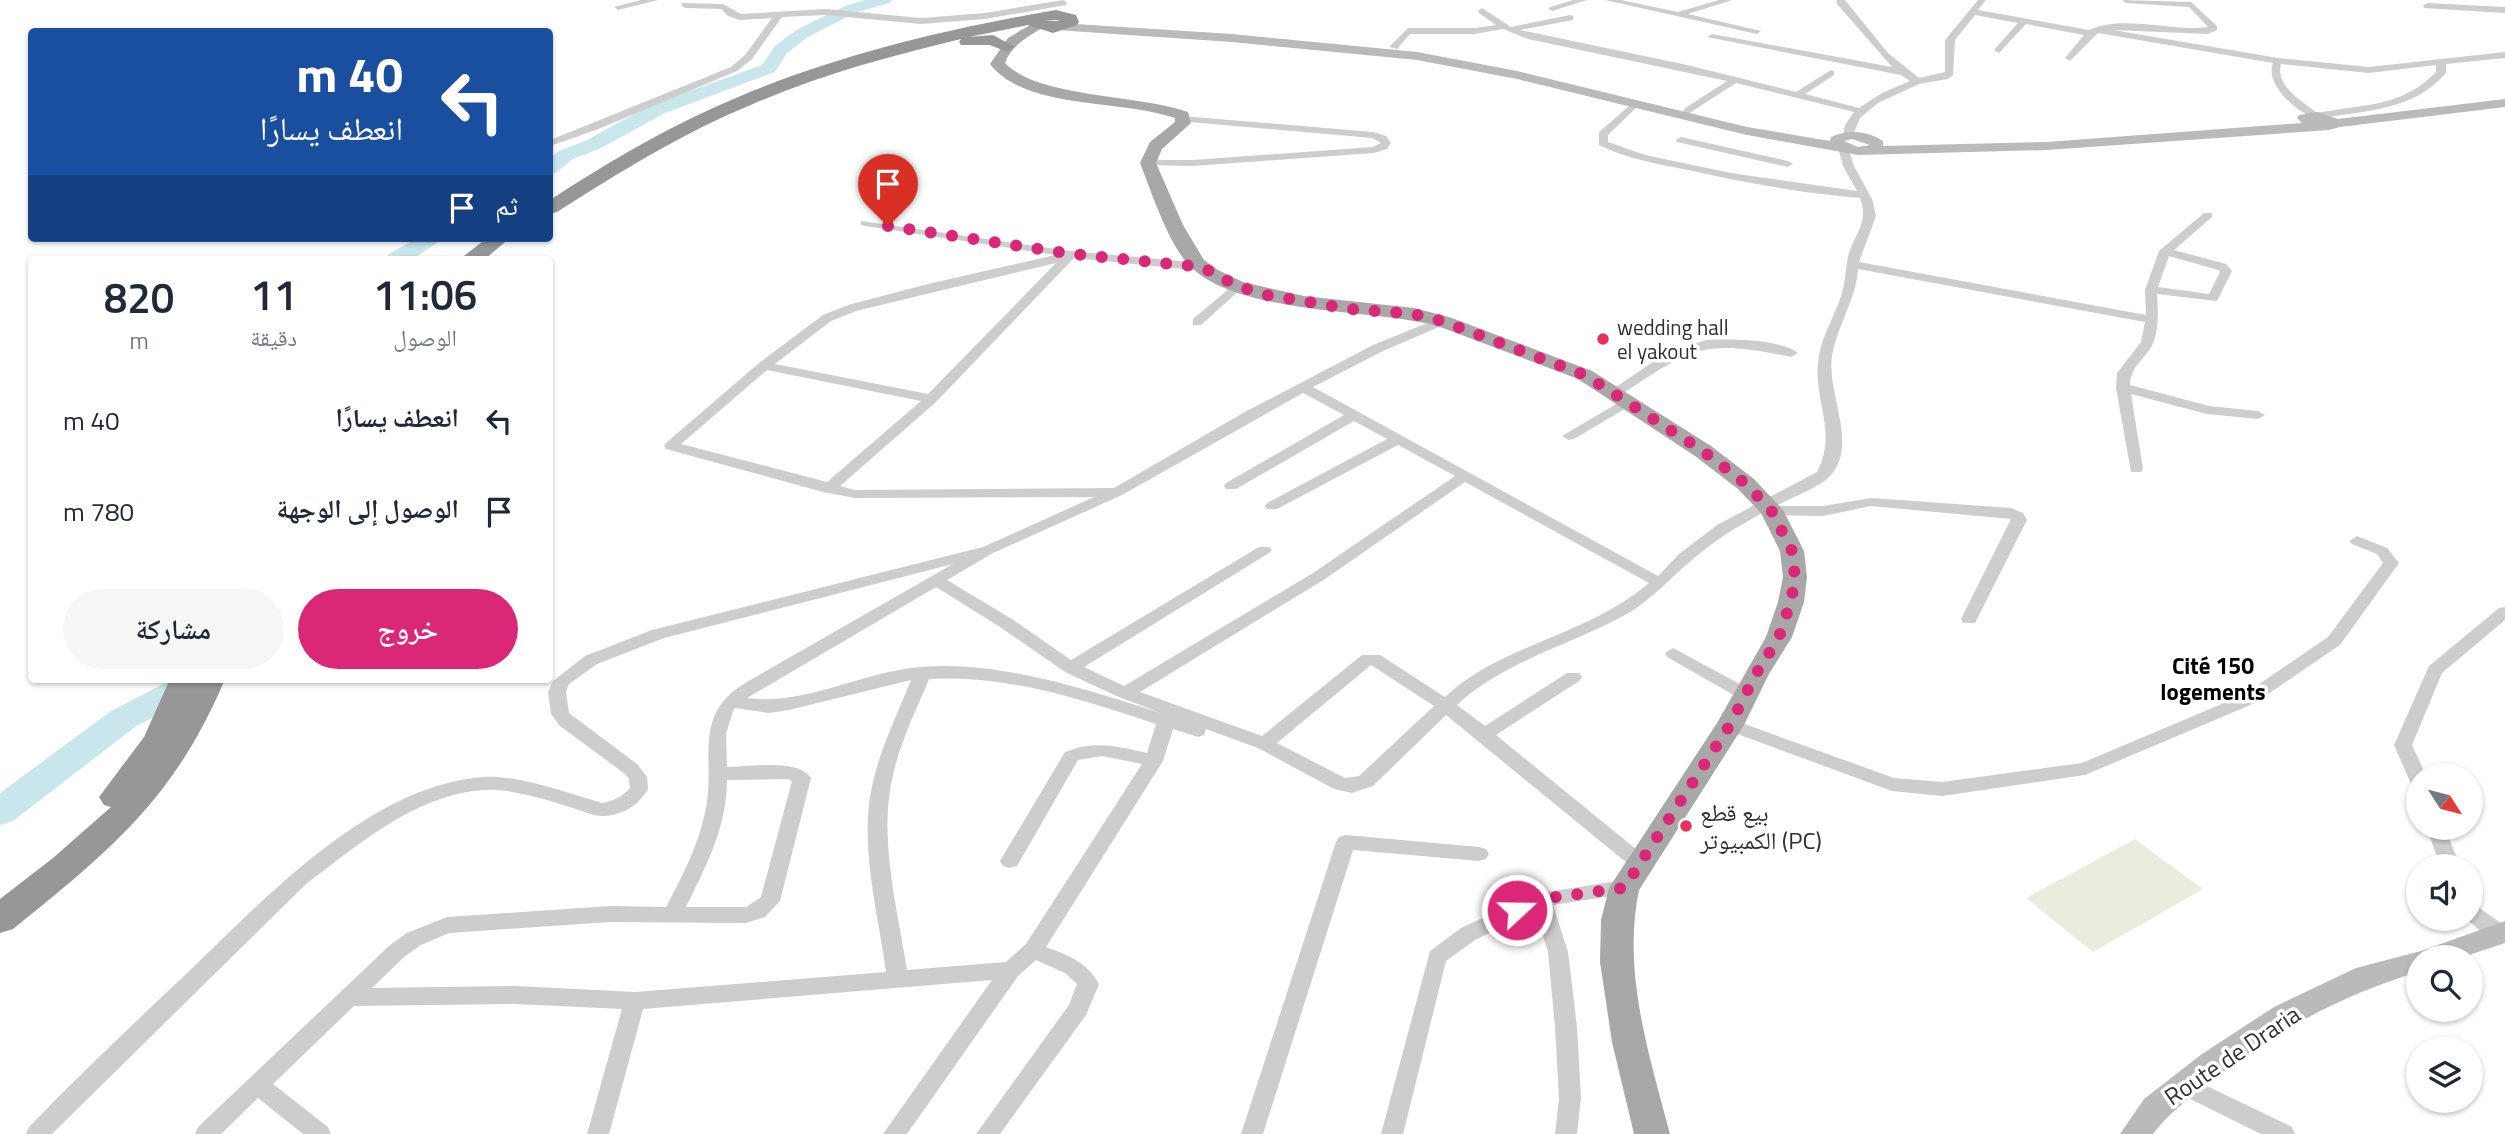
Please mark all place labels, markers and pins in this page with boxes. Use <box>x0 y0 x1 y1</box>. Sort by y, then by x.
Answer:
pin <box>858 154 918 226</box>
place label: wedding hall el yakout <box>1617 311 1729 367</box>
marker: wedding hall el yakout <box>1595 331 1611 347</box>
place label: بيع قطع الكمبيوتر (PC) <box>1699 794 1822 858</box>
marker: بيع قطع الكمبيوتر (PC) <box>1678 818 1694 834</box>

